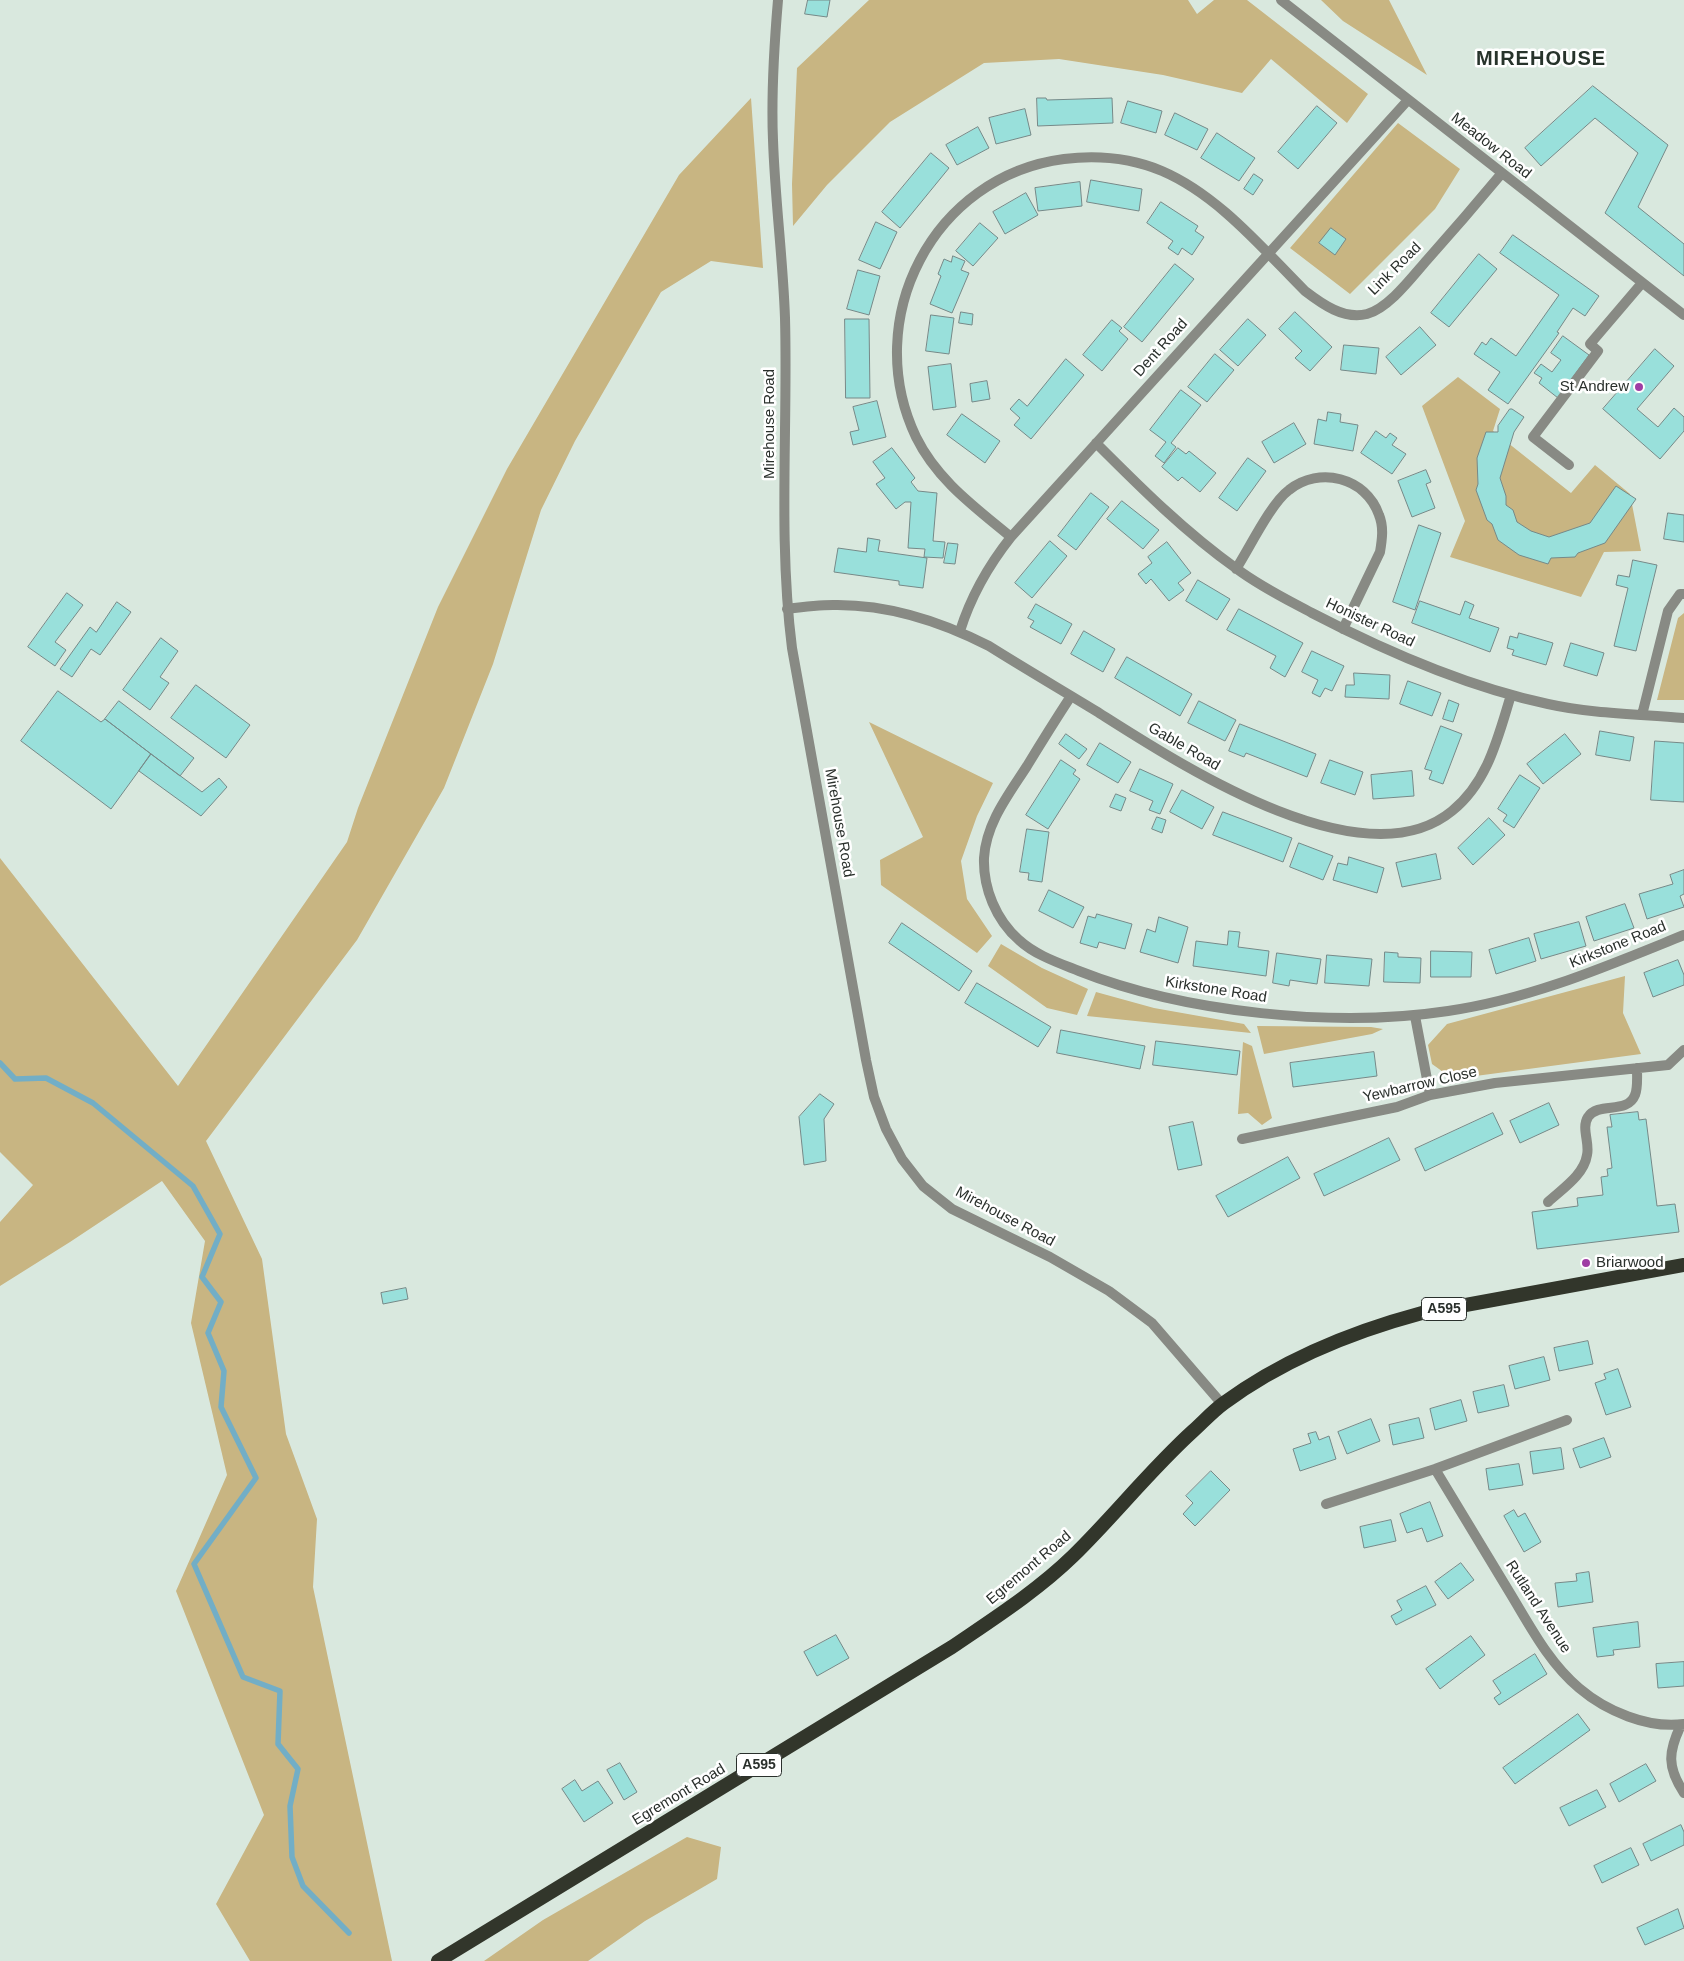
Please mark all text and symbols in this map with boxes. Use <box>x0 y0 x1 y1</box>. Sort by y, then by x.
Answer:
district label: MIREHOUSE <box>1475 47 1607 71</box>
street label: Meadow Road <box>1447 109 1535 183</box>
street label: Link Road <box>1365 239 1425 299</box>
street label: Dent Road <box>1130 315 1192 381</box>
street label: Mirehouse Road <box>761 369 779 479</box>
place label: St Andrew <box>1560 378 1629 396</box>
marker: St Andrew <box>1633 381 1645 393</box>
street label: Honister Road <box>1323 595 1417 651</box>
street label: Gable Road <box>1145 719 1223 775</box>
street label: Mirehouse Road <box>821 767 857 879</box>
street label: Kirkstone Road <box>1567 917 1669 973</box>
street label: Kirkstone Road <box>1164 973 1268 1007</box>
street label: Yewbarrow Close <box>1361 1063 1479 1107</box>
street label: Mirehouse Road <box>952 1183 1058 1251</box>
place label: Briarwood <box>1596 1254 1664 1272</box>
marker: Briarwood <box>1580 1257 1592 1269</box>
road number: A595 <box>1422 1298 1466 1320</box>
street label: Egremont Road <box>983 1527 1075 1609</box>
street label: Rutland Avenue <box>1501 1557 1575 1657</box>
road number: A595 <box>736 1754 782 1776</box>
street label: Egremont Road <box>629 1760 729 1830</box>

